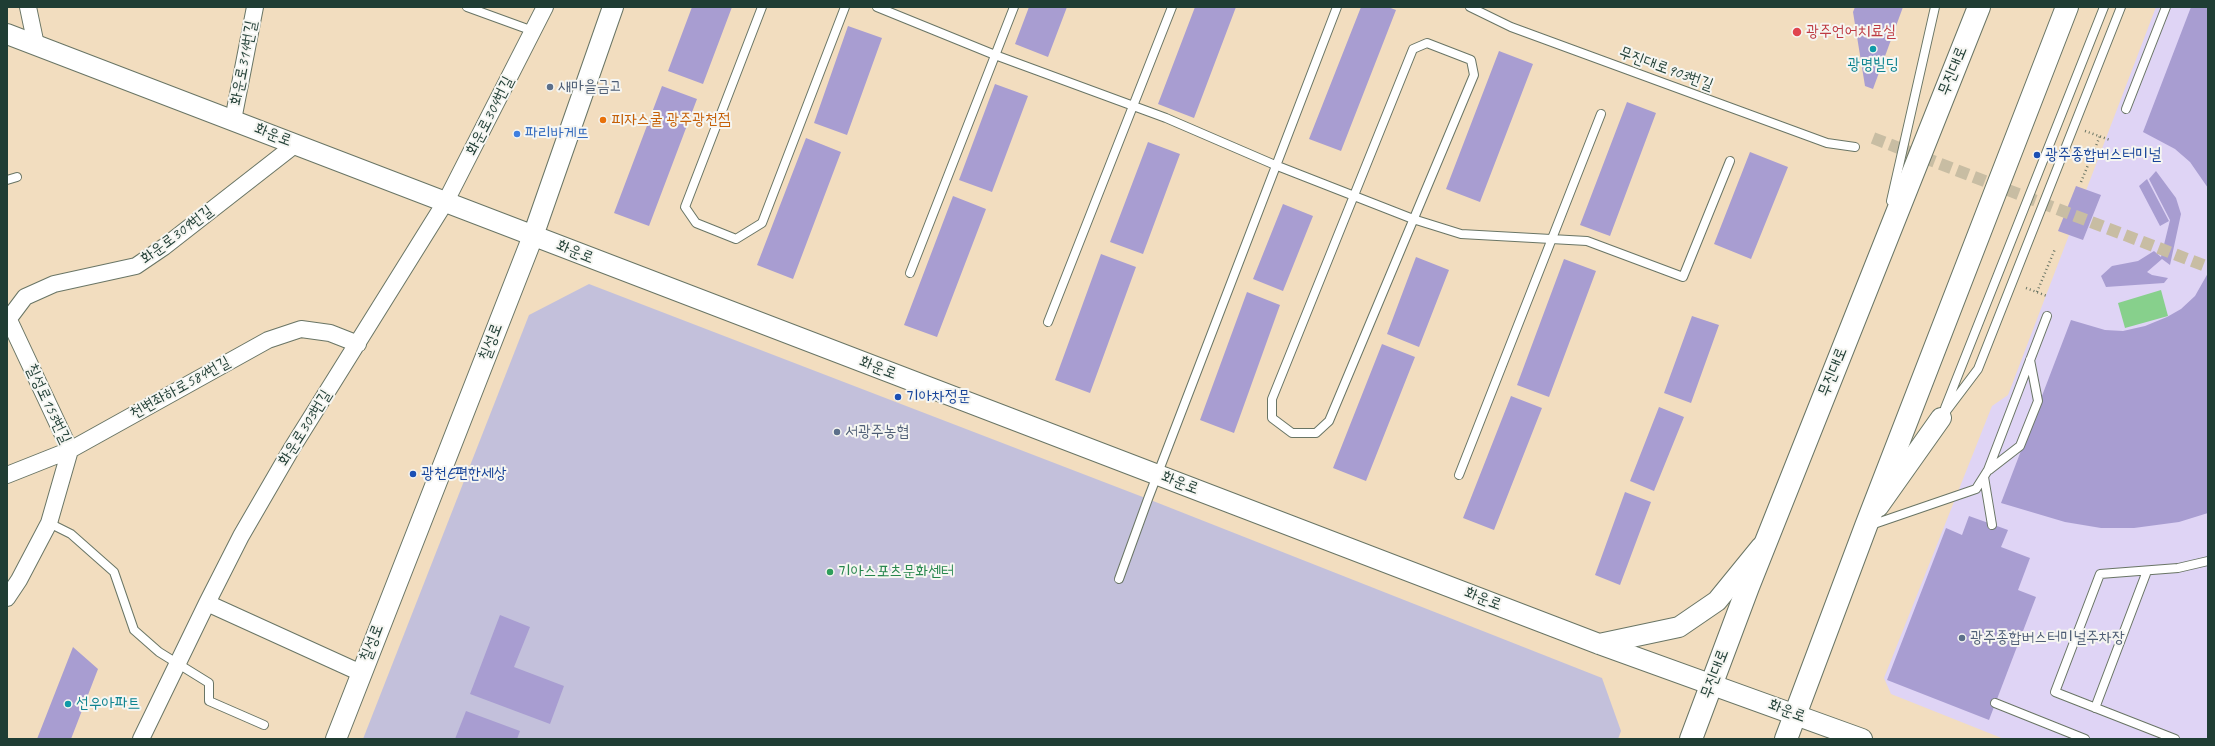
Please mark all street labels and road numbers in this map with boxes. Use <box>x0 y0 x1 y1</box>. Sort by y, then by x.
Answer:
street label: 화운로314번길 <box>226 19 262 107</box>
street label: 무진대로903번길 <box>1616 43 1716 95</box>
street label: 무진대로 <box>1934 44 1972 98</box>
street label: 화운로304번길 <box>462 73 518 159</box>
street label: 화운로 <box>252 119 294 151</box>
street label: 화운로309번길 <box>137 201 217 269</box>
street label: 화운로 <box>553 236 597 268</box>
street label: 칠성로 <box>475 321 507 363</box>
street label: 무진대로 <box>1814 345 1852 399</box>
street label: 화운로 <box>857 352 899 384</box>
street label: 천변좌하로584번길 <box>126 353 234 423</box>
street label: 칠성로153번길 <box>21 361 75 447</box>
street label: 화운로303번길 <box>274 386 336 470</box>
street label: 화운로 <box>1159 467 1201 499</box>
street label: 화운로 <box>1462 583 1504 615</box>
street label: 칠성로 <box>356 622 388 664</box>
street label: 무진대로 <box>1697 647 1733 701</box>
street label: 화운로 <box>1766 695 1808 727</box>

